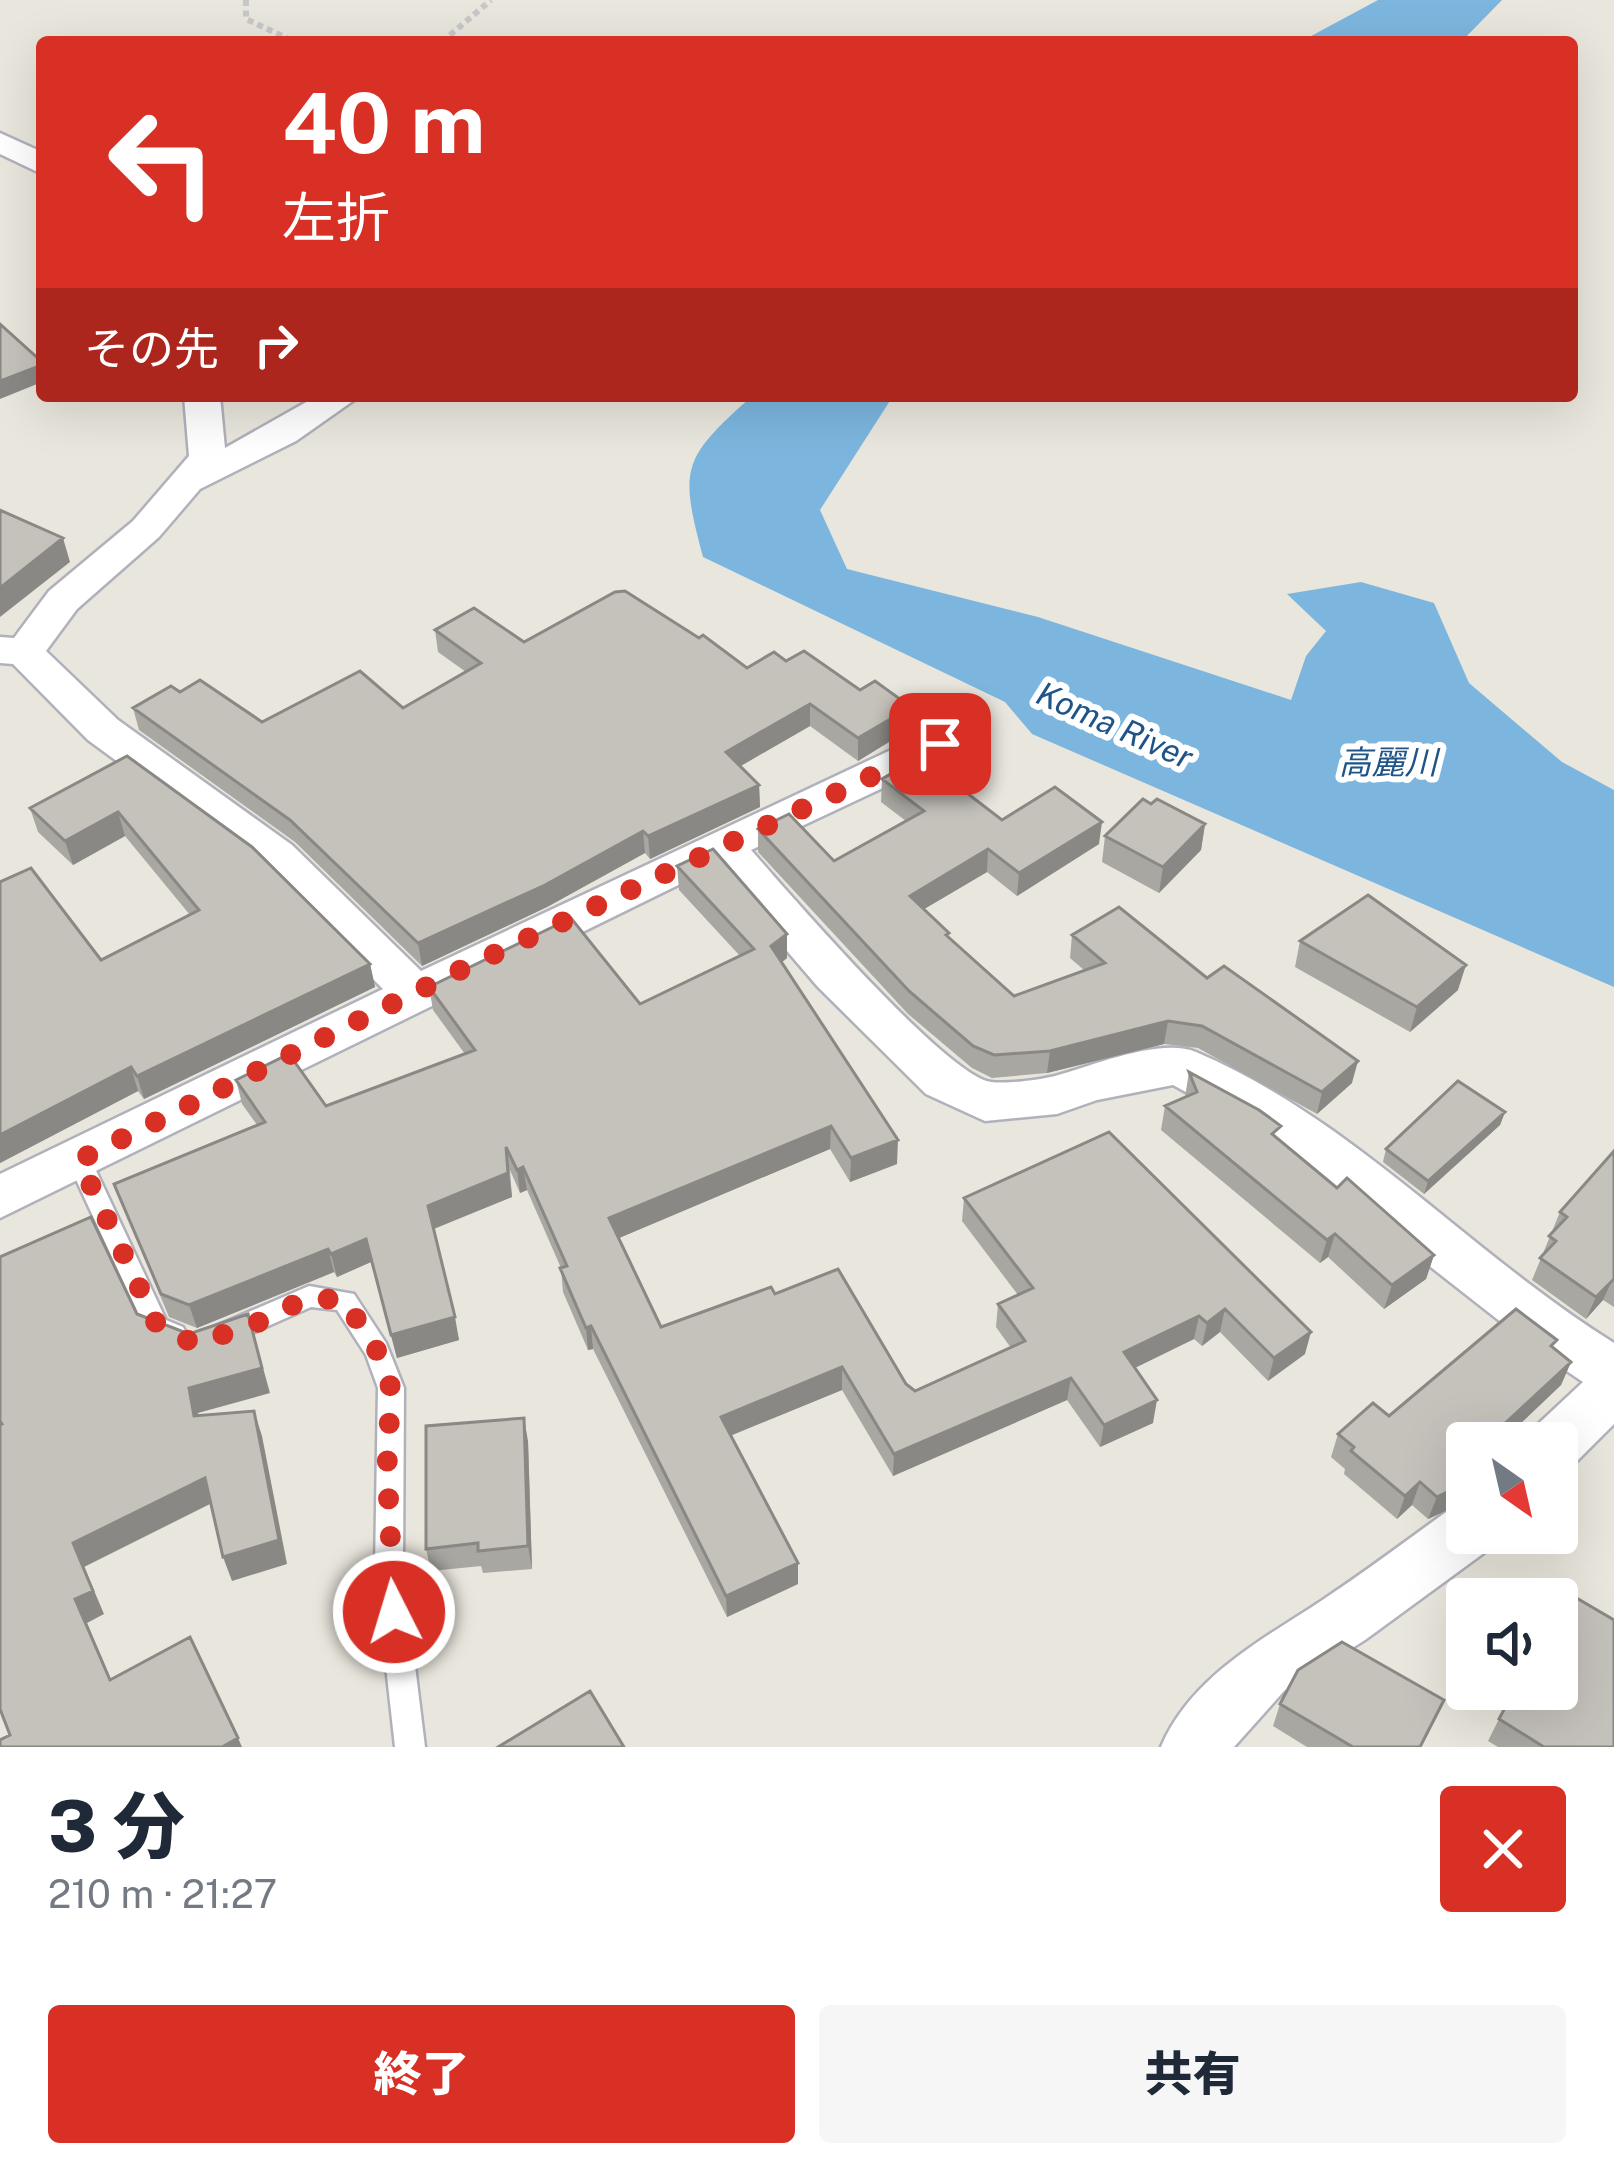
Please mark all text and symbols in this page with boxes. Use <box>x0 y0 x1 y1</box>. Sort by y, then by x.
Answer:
text: 40 m <box>282 73 485 172</box>
icon: left <box>84 84 240 240</box>
text: 左折 <box>282 186 390 249</box>
icon: right <box>243 312 309 378</box>
text: その先 <box>84 322 219 375</box>
water label: Koma River <box>1031 674 1199 777</box>
pin <box>889 693 991 795</box>
icon: arrive <box>907 711 973 777</box>
water label: 高麗川 <box>1339 743 1441 781</box>
north arrow <box>1446 1422 1578 1554</box>
map controls <box>1446 1422 1578 1710</box>
position arrow <box>331 1549 457 1675</box>
button: sound <box>1446 1578 1578 1710</box>
text: 3 分 <box>48 1784 185 1868</box>
button: close <box>1440 1786 1566 1912</box>
text: 210 m · 21:27 <box>48 1871 277 1917</box>
button: 終了 <box>48 2005 795 2143</box>
button: 共有 <box>819 2005 1566 2143</box>

